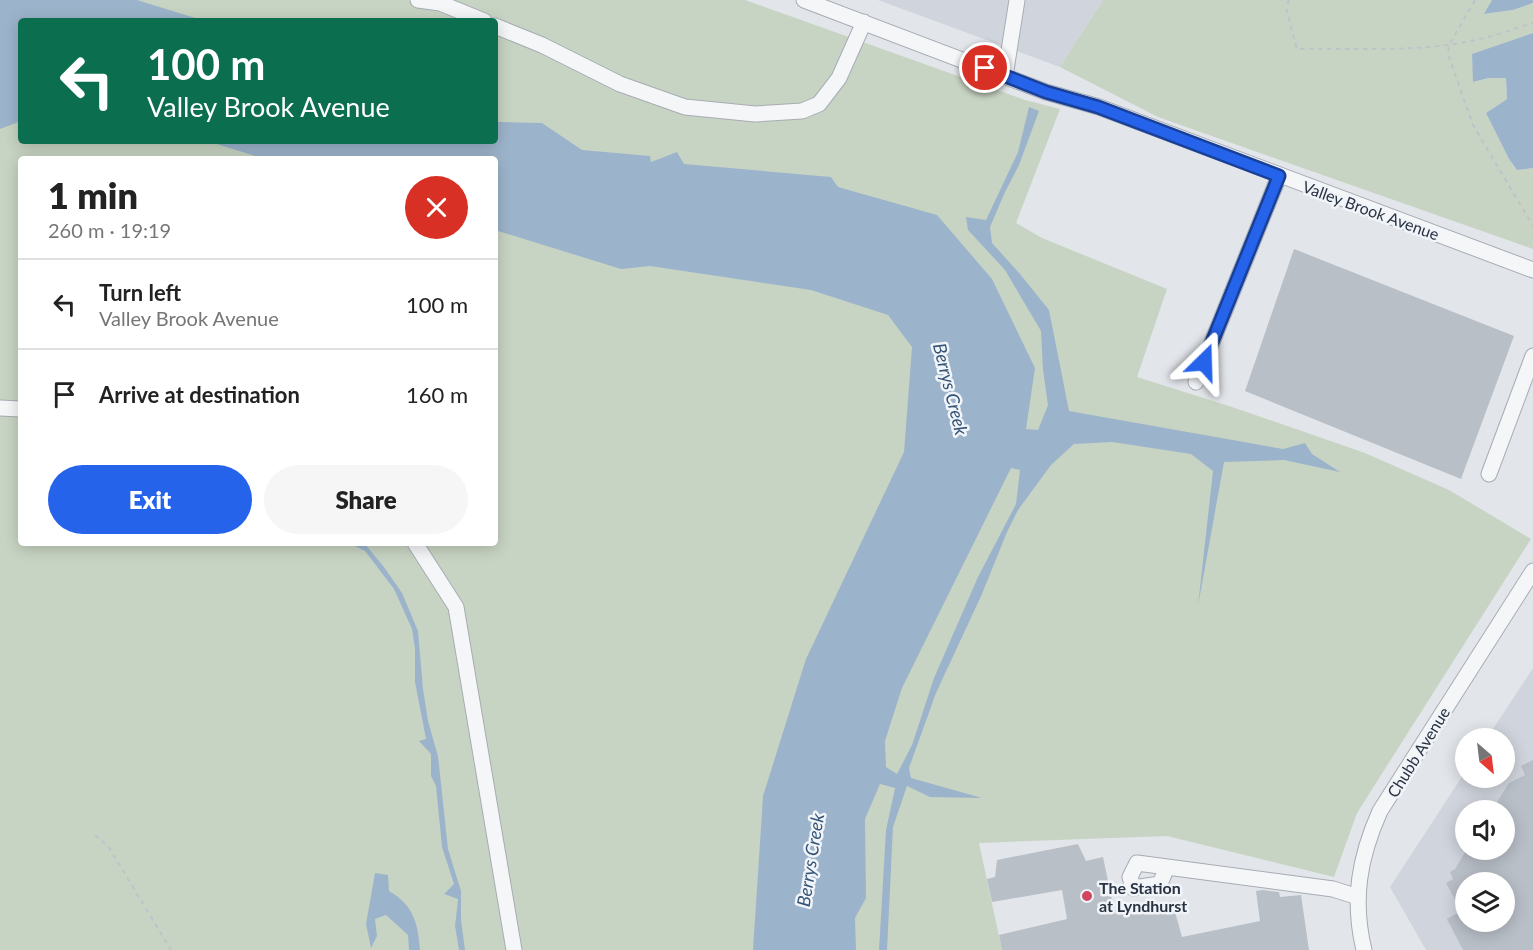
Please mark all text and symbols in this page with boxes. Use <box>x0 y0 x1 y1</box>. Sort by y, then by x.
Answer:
text: 100 m <box>147 39 265 89</box>
icon: left <box>48 42 126 120</box>
pin <box>959 42 1010 93</box>
icon: arrive <box>968 51 1001 84</box>
text: Valley Brook Avenue <box>147 90 390 123</box>
text: 1 min <box>48 173 138 217</box>
button: close <box>405 176 468 239</box>
street label: Valley Brook Avenue <box>1300 176 1442 244</box>
text: 260 m · 19:19 <box>48 218 171 242</box>
text: Turn left <box>99 279 181 306</box>
icon: left <box>48 288 81 321</box>
text: 100 m <box>406 291 468 318</box>
text: Valley Brook Avenue <box>99 306 279 330</box>
position arrow <box>1172 330 1236 394</box>
water label: Berrys Creek <box>929 341 973 438</box>
icon: arrive <box>48 378 81 411</box>
text: Arrive at destination <box>99 381 300 408</box>
text: 160 m <box>406 381 468 408</box>
button: Exit <box>48 465 252 534</box>
button: Share <box>264 465 468 534</box>
street label: Chubb Avenue <box>1383 703 1453 801</box>
north arrow <box>1455 728 1515 788</box>
map controls <box>1455 728 1515 932</box>
button: sound <box>1455 800 1515 860</box>
water label: Berrys Creek <box>792 811 828 908</box>
button: layers <box>1455 872 1515 932</box>
place label: The Station at Lyndhurst <box>1099 878 1187 915</box>
marker: The Station at Lyndhurst <box>1080 889 1094 903</box>

